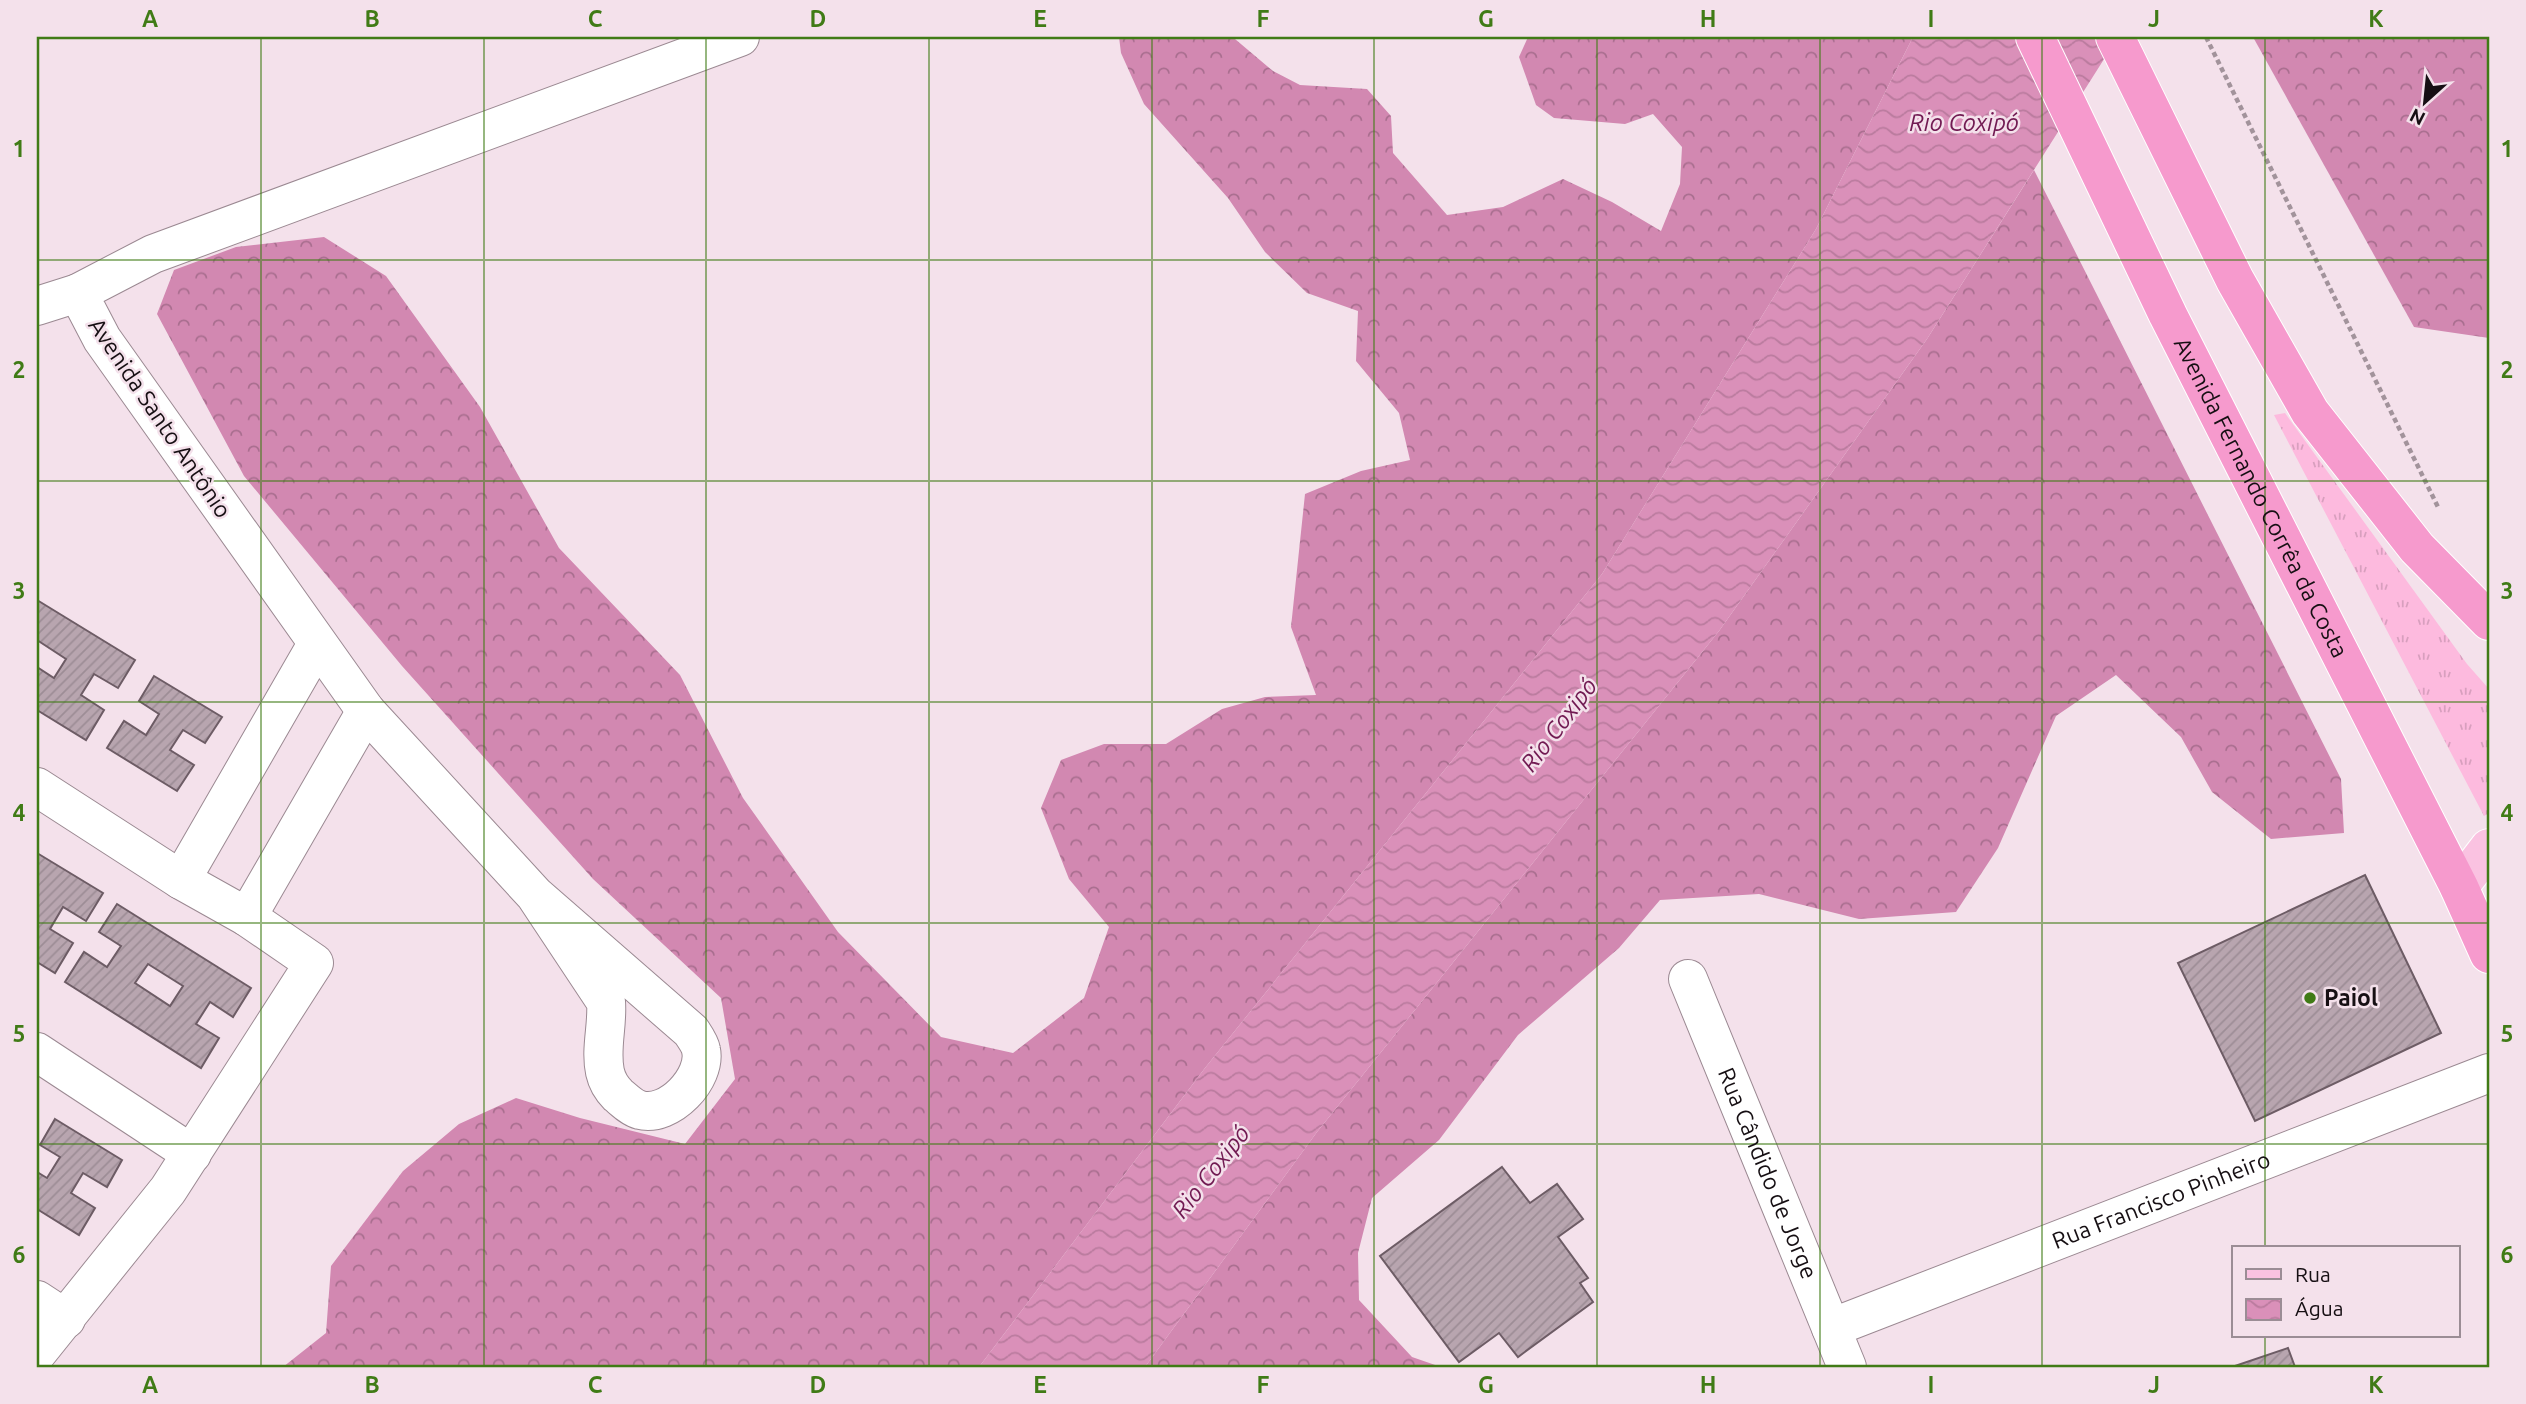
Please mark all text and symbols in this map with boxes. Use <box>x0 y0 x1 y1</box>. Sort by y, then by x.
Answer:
text: A <box>142 6 158 31</box>
text: B <box>364 6 380 31</box>
text: C <box>588 6 603 31</box>
text: D <box>810 6 826 31</box>
text: E <box>1033 6 1047 31</box>
text: F <box>1257 6 1270 31</box>
text: G <box>1478 6 1494 31</box>
text: H <box>1700 6 1716 31</box>
text: I <box>1928 6 1934 31</box>
text: J <box>2148 6 2160 31</box>
text: K <box>2368 6 2384 31</box>
north arrow <box>2390 66 2460 136</box>
text: N <box>2406 104 2429 130</box>
water label: Rio Coxipó <box>1909 109 2019 136</box>
text: 1 <box>13 136 25 161</box>
text: 1 <box>2501 136 2513 161</box>
street label: Avenida Santo Antônio <box>84 313 237 522</box>
street label: Avenida Fernando Corrêa da Costa <box>2170 333 2353 661</box>
text: 2 <box>13 357 25 382</box>
text: 2 <box>2501 357 2513 382</box>
text: 3 <box>13 578 25 603</box>
text: 3 <box>2501 578 2513 603</box>
water label: Rio Coxipó <box>1515 673 1602 777</box>
text: 4 <box>13 800 26 825</box>
text: 4 <box>2501 800 2514 825</box>
place label: Paiol <box>2324 985 2378 1010</box>
marker: Paiol <box>2302 990 2318 1006</box>
text: 5 <box>13 1021 25 1046</box>
text: 5 <box>2501 1021 2513 1046</box>
street label: Rua Cândido de Jorge <box>1714 1064 1822 1282</box>
water label: Rio Coxipó <box>1166 1120 1255 1223</box>
street label: Rua Francisco Pinheiro <box>2048 1146 2273 1253</box>
text: 6 <box>13 1242 26 1267</box>
text: 6 <box>2501 1242 2514 1267</box>
legend <box>2232 1246 2460 1338</box>
text: Rua <box>2295 1262 2331 1286</box>
text: Água <box>2295 1296 2344 1320</box>
text: A <box>142 1372 158 1397</box>
text: B <box>364 1372 380 1397</box>
text: C <box>588 1372 603 1397</box>
text: D <box>810 1372 826 1397</box>
text: E <box>1033 1372 1047 1397</box>
text: F <box>1257 1372 1270 1397</box>
text: G <box>1478 1372 1494 1397</box>
text: H <box>1700 1372 1716 1397</box>
text: I <box>1928 1372 1934 1397</box>
text: J <box>2148 1372 2160 1397</box>
text: K <box>2368 1372 2384 1397</box>

